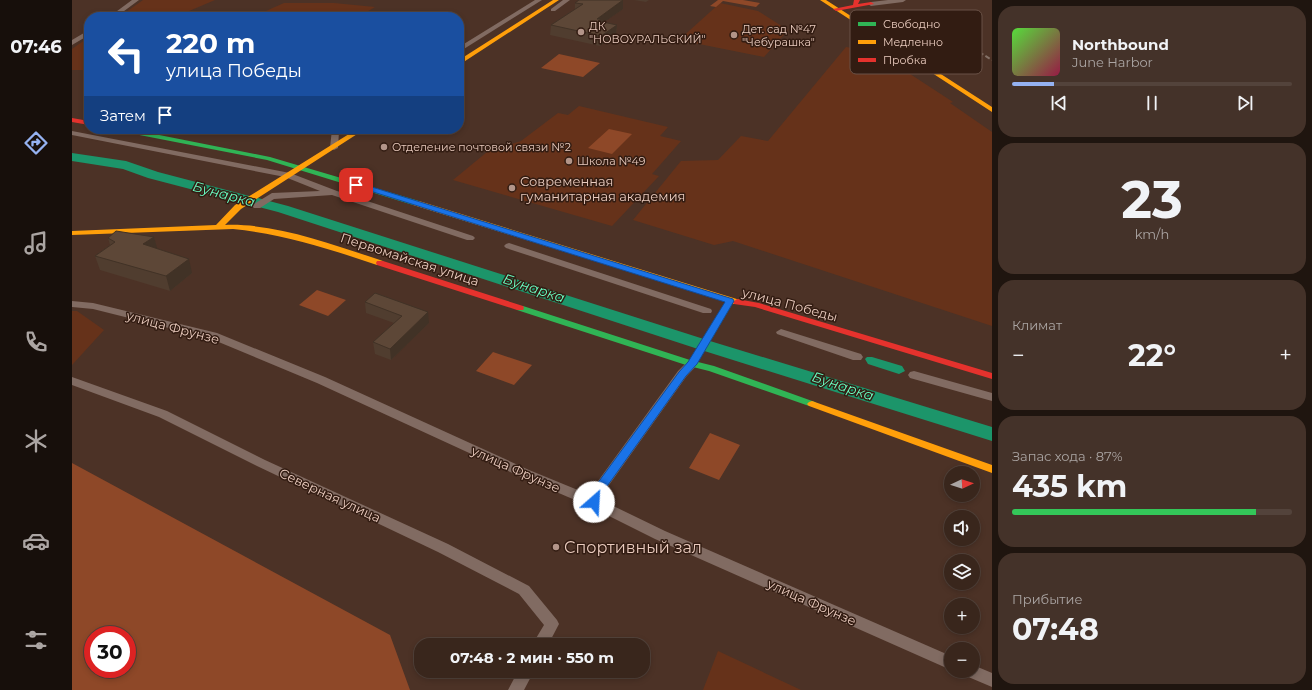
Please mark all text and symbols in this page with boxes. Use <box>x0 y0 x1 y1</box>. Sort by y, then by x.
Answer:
legend <box>850 10 982 74</box>
text: Свободно <box>883 17 940 31</box>
place label: ДК "НОВОУРАЛЬСКИЙ" <box>589 19 706 46</box>
place label: Дет. сад №47 "Чебурашка" <box>742 22 816 49</box>
text: 220 m <box>166 26 255 60</box>
marker: ДК "НОВОУРАЛЬСКИЙ" <box>576 27 586 37</box>
icon: left <box>100 28 152 80</box>
marker: Дет. сад №47 "Чебурашка" <box>729 30 739 40</box>
text: Медленно <box>883 35 943 49</box>
text: Northbound <box>1072 35 1169 54</box>
text: 07:46 <box>10 36 62 58</box>
text: Пробка <box>883 53 927 67</box>
text: June Harbor <box>1072 54 1153 70</box>
text: улица Победы <box>166 60 302 82</box>
icon: previous <box>1048 92 1070 114</box>
icon: pause <box>1141 92 1163 114</box>
icon: next <box>1234 92 1256 114</box>
icon: arrive <box>154 104 176 126</box>
text: Затем <box>100 106 146 125</box>
icon: directions <box>22 129 50 157</box>
place label: Отделение почтовой связи №2 <box>392 140 571 154</box>
marker: Отделение почтовой связи №2 <box>379 142 389 152</box>
place label: Школа №49 <box>577 154 646 168</box>
marker: Школа №49 <box>564 156 574 166</box>
pin <box>339 168 373 202</box>
text: 23 <box>1121 168 1183 231</box>
place label: Современная гуманитарная академия <box>520 173 685 204</box>
icon: arrive <box>345 174 367 196</box>
water label: Бунарка <box>191 177 257 211</box>
marker: Современная гуманитарная академия <box>507 183 517 193</box>
text: km/h <box>1135 226 1169 242</box>
icon: music <box>22 229 50 257</box>
street label: Первомайская улица <box>339 229 481 289</box>
water label: Бунарка <box>501 270 567 306</box>
street label: улица Победы <box>740 283 839 324</box>
street label: улица Фрунзе <box>124 307 221 347</box>
text: Климат <box>1012 317 1062 333</box>
icon: phone <box>22 328 50 356</box>
text: 22° <box>1128 337 1176 374</box>
text: − <box>1012 342 1025 369</box>
text: + <box>1279 342 1292 369</box>
water label: Бунарка <box>810 368 876 404</box>
icon: climate <box>22 427 50 455</box>
street label: улица Фрунзе <box>468 442 563 496</box>
text: Запас хода · 87% <box>1012 448 1122 464</box>
street label: Северная улица <box>277 464 383 526</box>
north arrow <box>944 466 980 502</box>
map controls <box>944 466 980 678</box>
text: 435 km <box>1012 468 1127 505</box>
position arrow <box>573 481 615 523</box>
button: sound <box>944 510 980 546</box>
icon: car <box>22 527 50 555</box>
place label: Спортивный зал <box>564 538 702 557</box>
marker: Спортивный зал <box>551 542 561 552</box>
button: layers <box>944 554 980 590</box>
street label: улица Фрунзе <box>764 575 859 629</box>
text: Прибытие <box>1012 591 1083 607</box>
button: + <box>944 598 980 634</box>
text: 07:48 <box>1012 611 1099 648</box>
icon: filters <box>22 626 50 654</box>
speed limit sign: 30 <box>84 626 136 678</box>
button: − <box>944 642 980 678</box>
text: 07:48 · 2 мин · 550 m <box>450 648 614 667</box>

